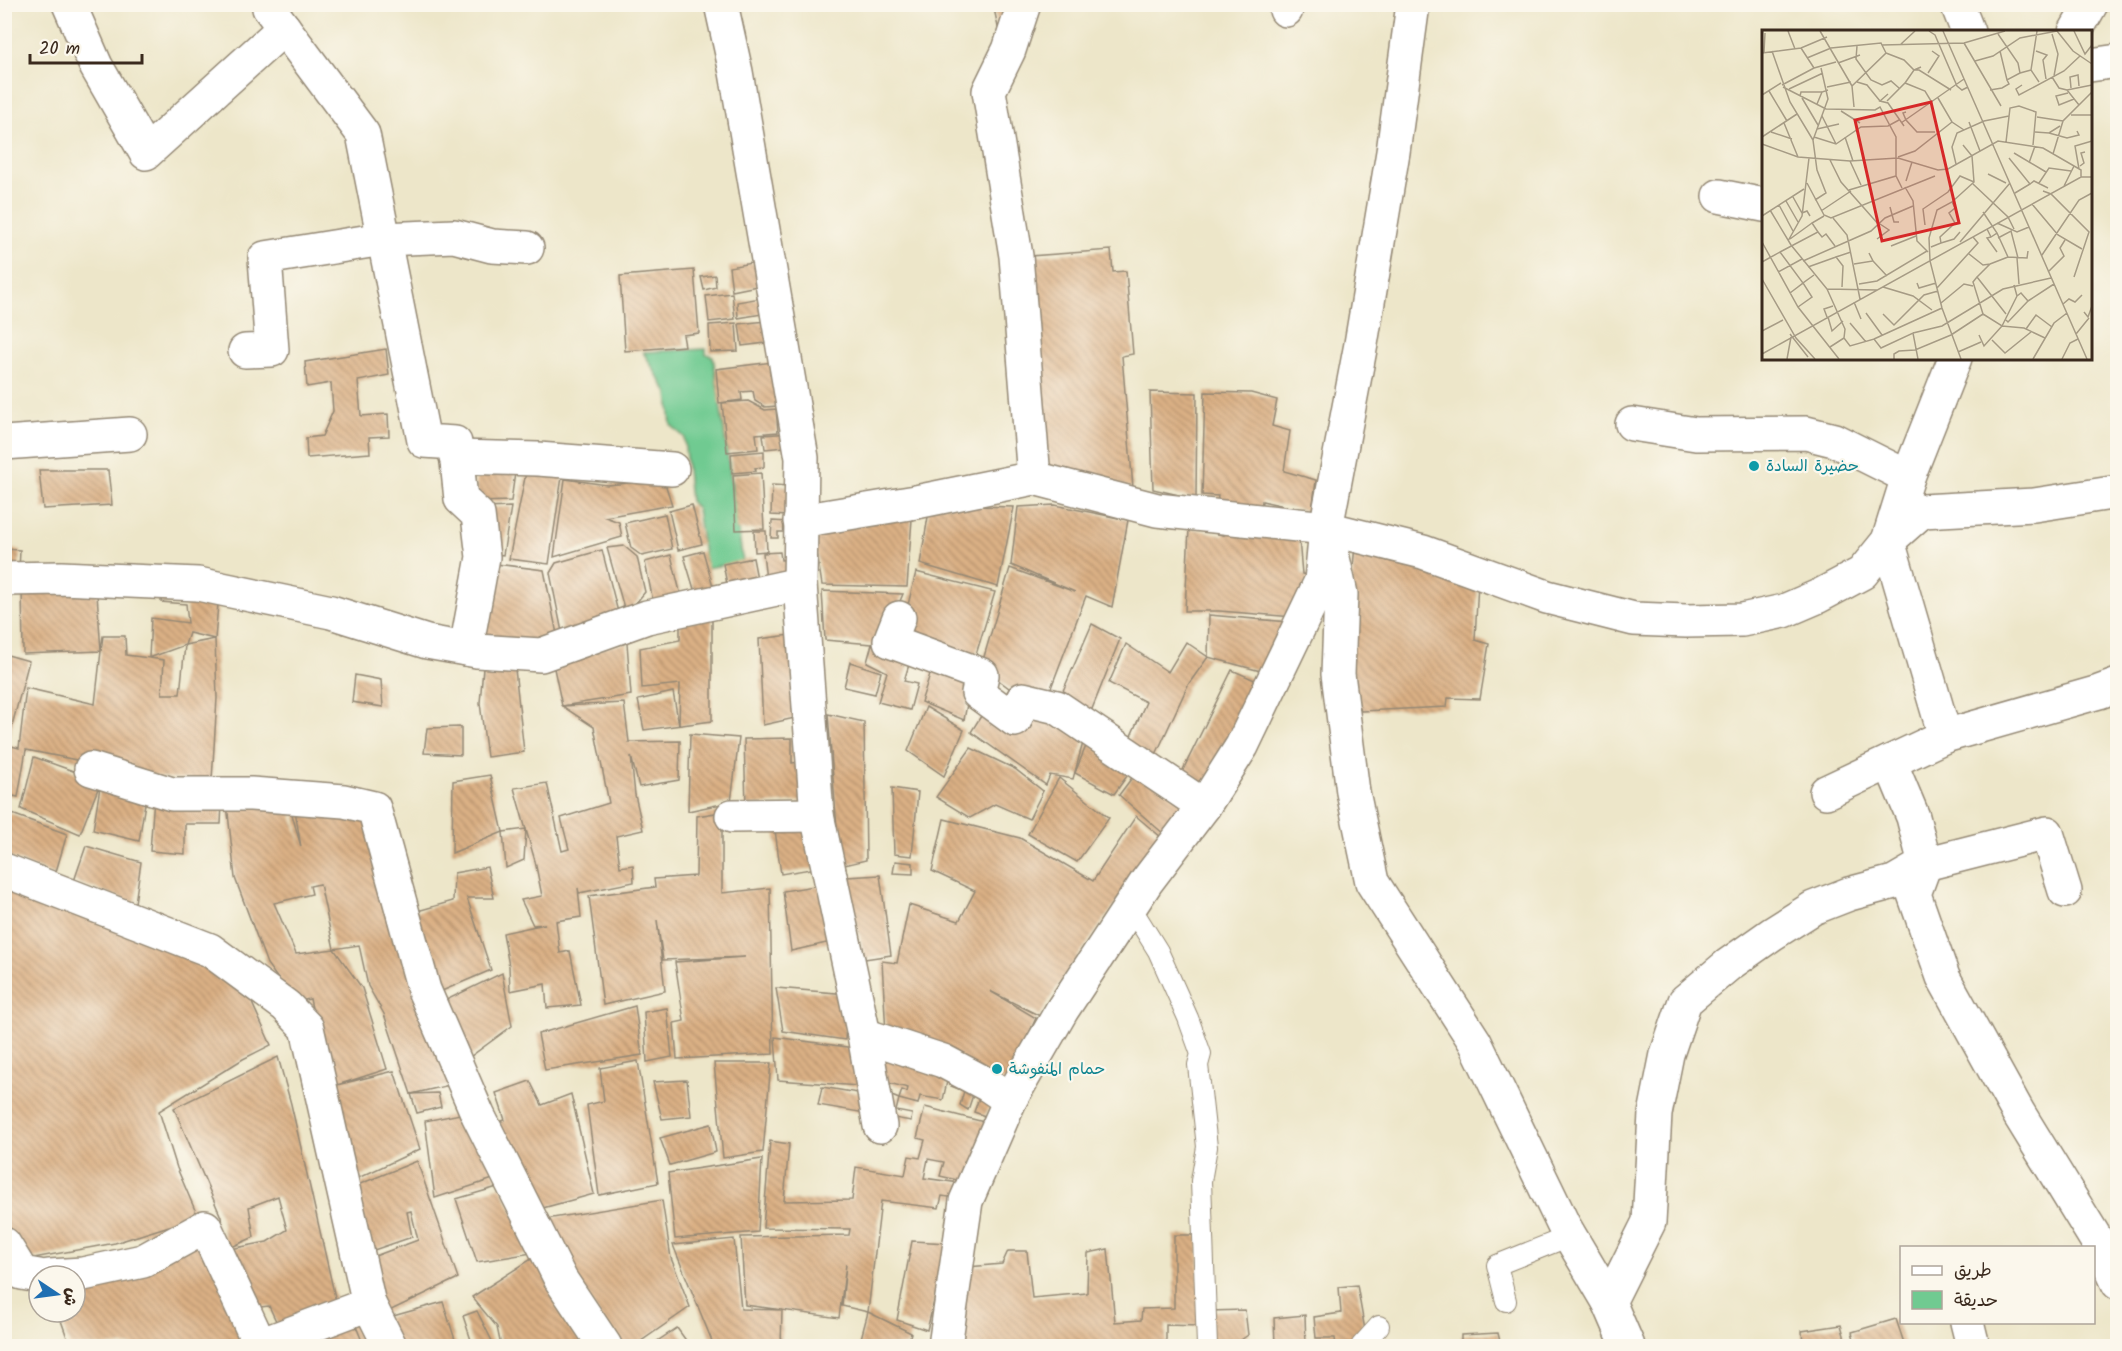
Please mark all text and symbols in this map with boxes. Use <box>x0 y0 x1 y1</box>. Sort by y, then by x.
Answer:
scale bar <box>30 27 142 65</box>
inset map <box>1762 30 2092 360</box>
text: 20 m <box>39 35 80 64</box>
place label: حضيرة السادة <box>1766 454 1859 479</box>
marker: حضيرة السادة <box>1747 459 1761 473</box>
place label: حمام المنفوشة <box>1009 1057 1105 1082</box>
marker: حمام المنفوشة <box>990 1062 1004 1076</box>
legend <box>1900 1246 2095 1324</box>
text: طريق <box>1954 1257 1992 1286</box>
north arrow <box>27 1264 87 1324</box>
text: ش <box>56 1286 84 1308</box>
text: حديقة <box>1954 1287 1998 1316</box>

